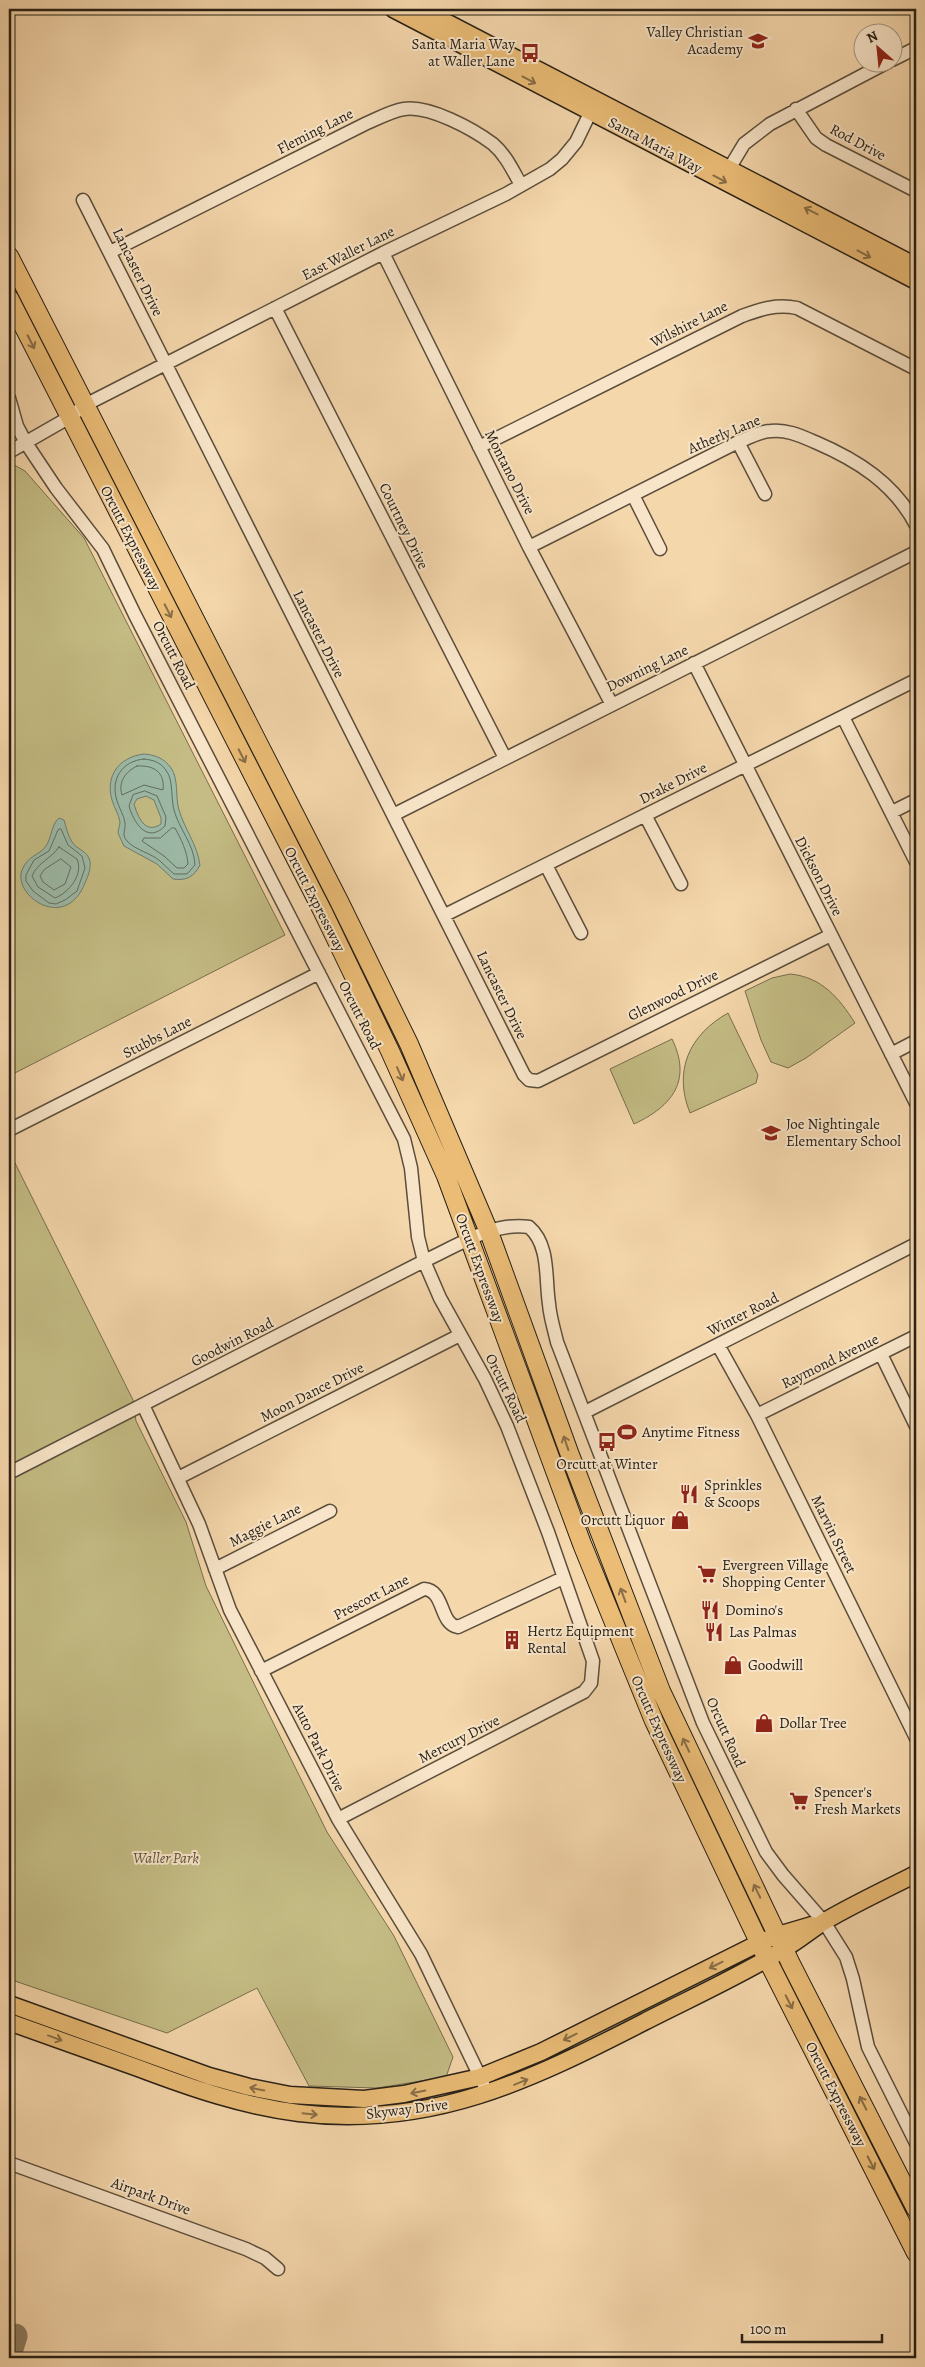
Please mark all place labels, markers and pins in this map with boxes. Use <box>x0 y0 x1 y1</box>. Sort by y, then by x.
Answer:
place label: Valley Christian Academy <box>646 22 743 59</box>
school or university icon: Valley Christian Academy <box>747 30 769 52</box>
place label: Santa Maria Way at Waller Lane <box>412 34 515 71</box>
bus stop icon: Santa Maria Way at Waller Lane <box>519 42 541 64</box>
place label: Joe Nightingale Elementary School <box>786 1114 901 1151</box>
school or university icon: Joe Nightingale Elementary School <box>760 1122 782 1144</box>
sports icon: Anytime Fitness <box>616 1421 638 1443</box>
place label: Anytime Fitness <box>641 1422 740 1442</box>
bus stop icon: Orcutt at Winter <box>596 1431 618 1453</box>
place label: Orcutt at Winter <box>556 1454 658 1474</box>
place label: Sprinkles & Scoops <box>704 1475 762 1512</box>
restaurant icon: Sprinkles & Scoops <box>678 1483 700 1505</box>
shop icon: Orcutt Liquor <box>669 1509 691 1531</box>
place label: Orcutt Liquor <box>581 1510 665 1530</box>
place label: Evergreen Village Shopping Center <box>722 1555 829 1592</box>
supermarket icon: Evergreen Village Shopping Center <box>696 1563 718 1585</box>
restaurant icon: Domino's <box>699 1599 721 1621</box>
place label: Domino's <box>725 1600 783 1620</box>
place label: Hertz Equipment Rental <box>527 1621 634 1658</box>
restaurant icon: Las Palmas <box>703 1621 725 1643</box>
place label: Las Palmas <box>729 1622 797 1642</box>
building icon: Hertz Equipment Rental <box>501 1629 523 1651</box>
shop icon: Goodwill <box>722 1654 744 1676</box>
place label: Goodwill <box>748 1655 803 1675</box>
shop icon: Dollar Tree <box>753 1712 775 1734</box>
place label: Dollar Tree <box>779 1713 847 1733</box>
place label: Spencer's Fresh Markets <box>814 1782 901 1819</box>
supermarket icon: Spencer's Fresh Markets <box>788 1790 810 1812</box>

